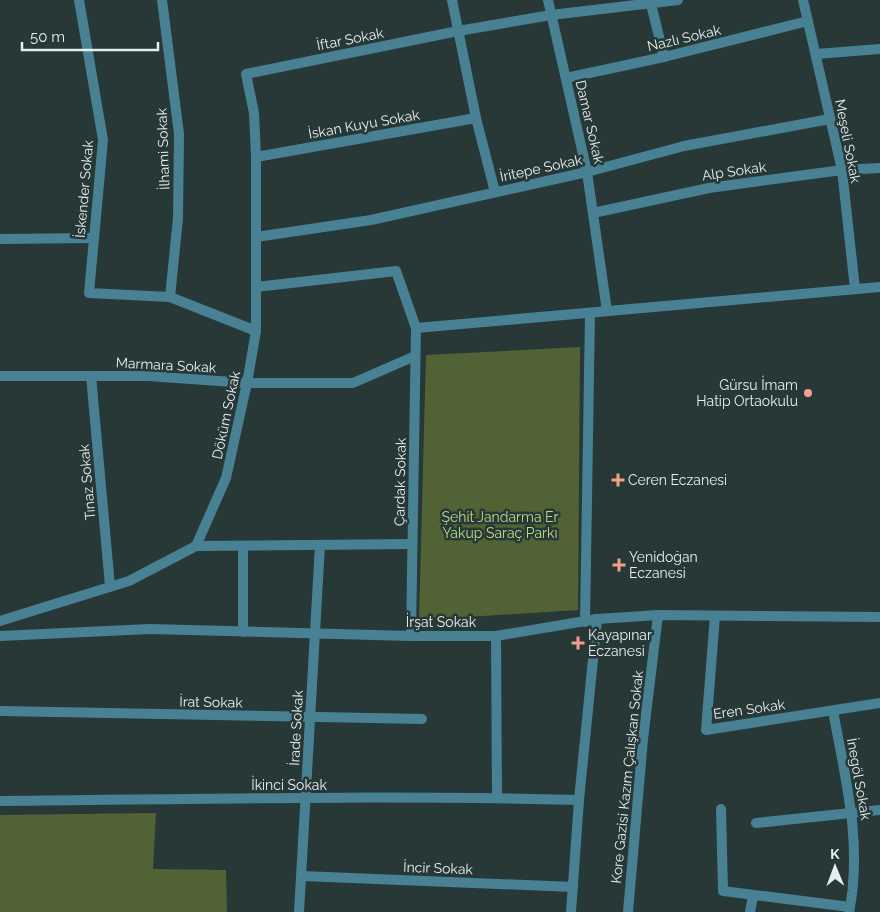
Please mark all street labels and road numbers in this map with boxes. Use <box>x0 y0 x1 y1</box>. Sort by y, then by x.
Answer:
street label: Nazlı Sokak <box>646 22 723 54</box>
street label: İftar Sokak <box>315 23 385 53</box>
street label: Damar Sokak <box>573 79 608 166</box>
street label: Meşeli Sokak <box>832 98 864 185</box>
street label: İskan Kuyu Sokak <box>307 104 421 142</box>
street label: İlhami Sokak <box>152 107 172 190</box>
street label: İskender Sokak <box>70 139 96 238</box>
street label: İritepe Sokak <box>498 149 584 185</box>
street label: Alp Sokak <box>701 158 768 183</box>
street label: Marmara Sokak <box>115 354 217 376</box>
street label: Döküm Sokak <box>209 369 243 461</box>
street label: Çardak Sokak <box>391 437 409 526</box>
street label: Tınaz Sokak <box>76 443 98 521</box>
street label: İrşat Sokak <box>406 612 477 630</box>
street label: Kore Gazisi Kazım Çalışkan Sokak <box>608 669 646 884</box>
street label: İrade Sokak <box>284 689 306 766</box>
street label: İrat Sokak <box>179 691 243 711</box>
street label: Eren Sokak <box>712 696 787 722</box>
street label: İnegöl Sokak <box>844 736 876 822</box>
street label: İkinci Sokak <box>251 775 327 793</box>
street label: İncir Sokak <box>403 857 474 877</box>

